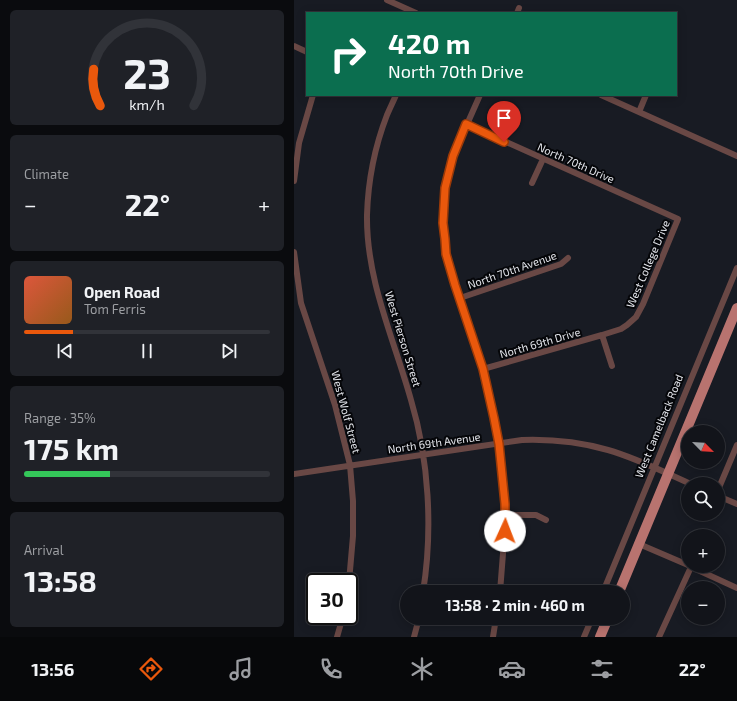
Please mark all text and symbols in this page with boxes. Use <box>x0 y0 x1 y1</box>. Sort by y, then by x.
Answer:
text: 420 m <box>388 26 471 60</box>
icon: right <box>322 28 374 80</box>
text: 23 <box>123 47 171 97</box>
text: North 70th Drive <box>388 60 524 82</box>
text: km/h <box>129 95 165 112</box>
pin <box>487 101 521 142</box>
icon: arrive <box>493 107 515 129</box>
street label: North 70th Drive <box>536 140 617 185</box>
text: Climate <box>24 166 69 182</box>
text: 22° <box>125 186 170 222</box>
text: − <box>24 191 37 217</box>
text: + <box>258 191 270 217</box>
street label: West College Drive <box>623 218 672 310</box>
street label: North 70th Avenue <box>466 248 558 291</box>
text: Open Road <box>84 283 160 301</box>
street label: West Pierson Street <box>383 290 424 388</box>
text: Tom Ferris <box>84 301 146 317</box>
street label: North 69th Drive <box>498 325 582 360</box>
icon: previous <box>54 340 76 362</box>
icon: pause <box>136 340 158 362</box>
icon: next <box>218 340 240 362</box>
street label: West Wolf Street <box>329 369 364 455</box>
street label: West Camelback Road <box>632 372 685 479</box>
text: Range · 35% <box>24 410 96 426</box>
north arrow <box>681 425 725 469</box>
map controls <box>681 425 725 625</box>
text: 175 km <box>24 430 119 466</box>
street label: North 69th Avenue <box>387 430 481 455</box>
button: search <box>681 477 725 521</box>
position arrow <box>484 510 526 552</box>
button: + <box>681 529 725 573</box>
text: Arrival <box>24 542 64 558</box>
text: 13:58 <box>24 562 97 598</box>
speed limit sign: 30 <box>306 573 358 625</box>
button: − <box>681 581 725 625</box>
text: 13:58 · 2 min · 460 m <box>445 596 585 614</box>
icon: directions <box>137 655 165 683</box>
icon: music <box>227 655 255 683</box>
icon: phone <box>317 655 345 683</box>
icon: climate <box>408 655 436 683</box>
icon: car <box>498 655 526 683</box>
icon: filters <box>588 655 616 683</box>
text: 13:56 <box>31 658 74 680</box>
text: 22° <box>679 658 706 680</box>

